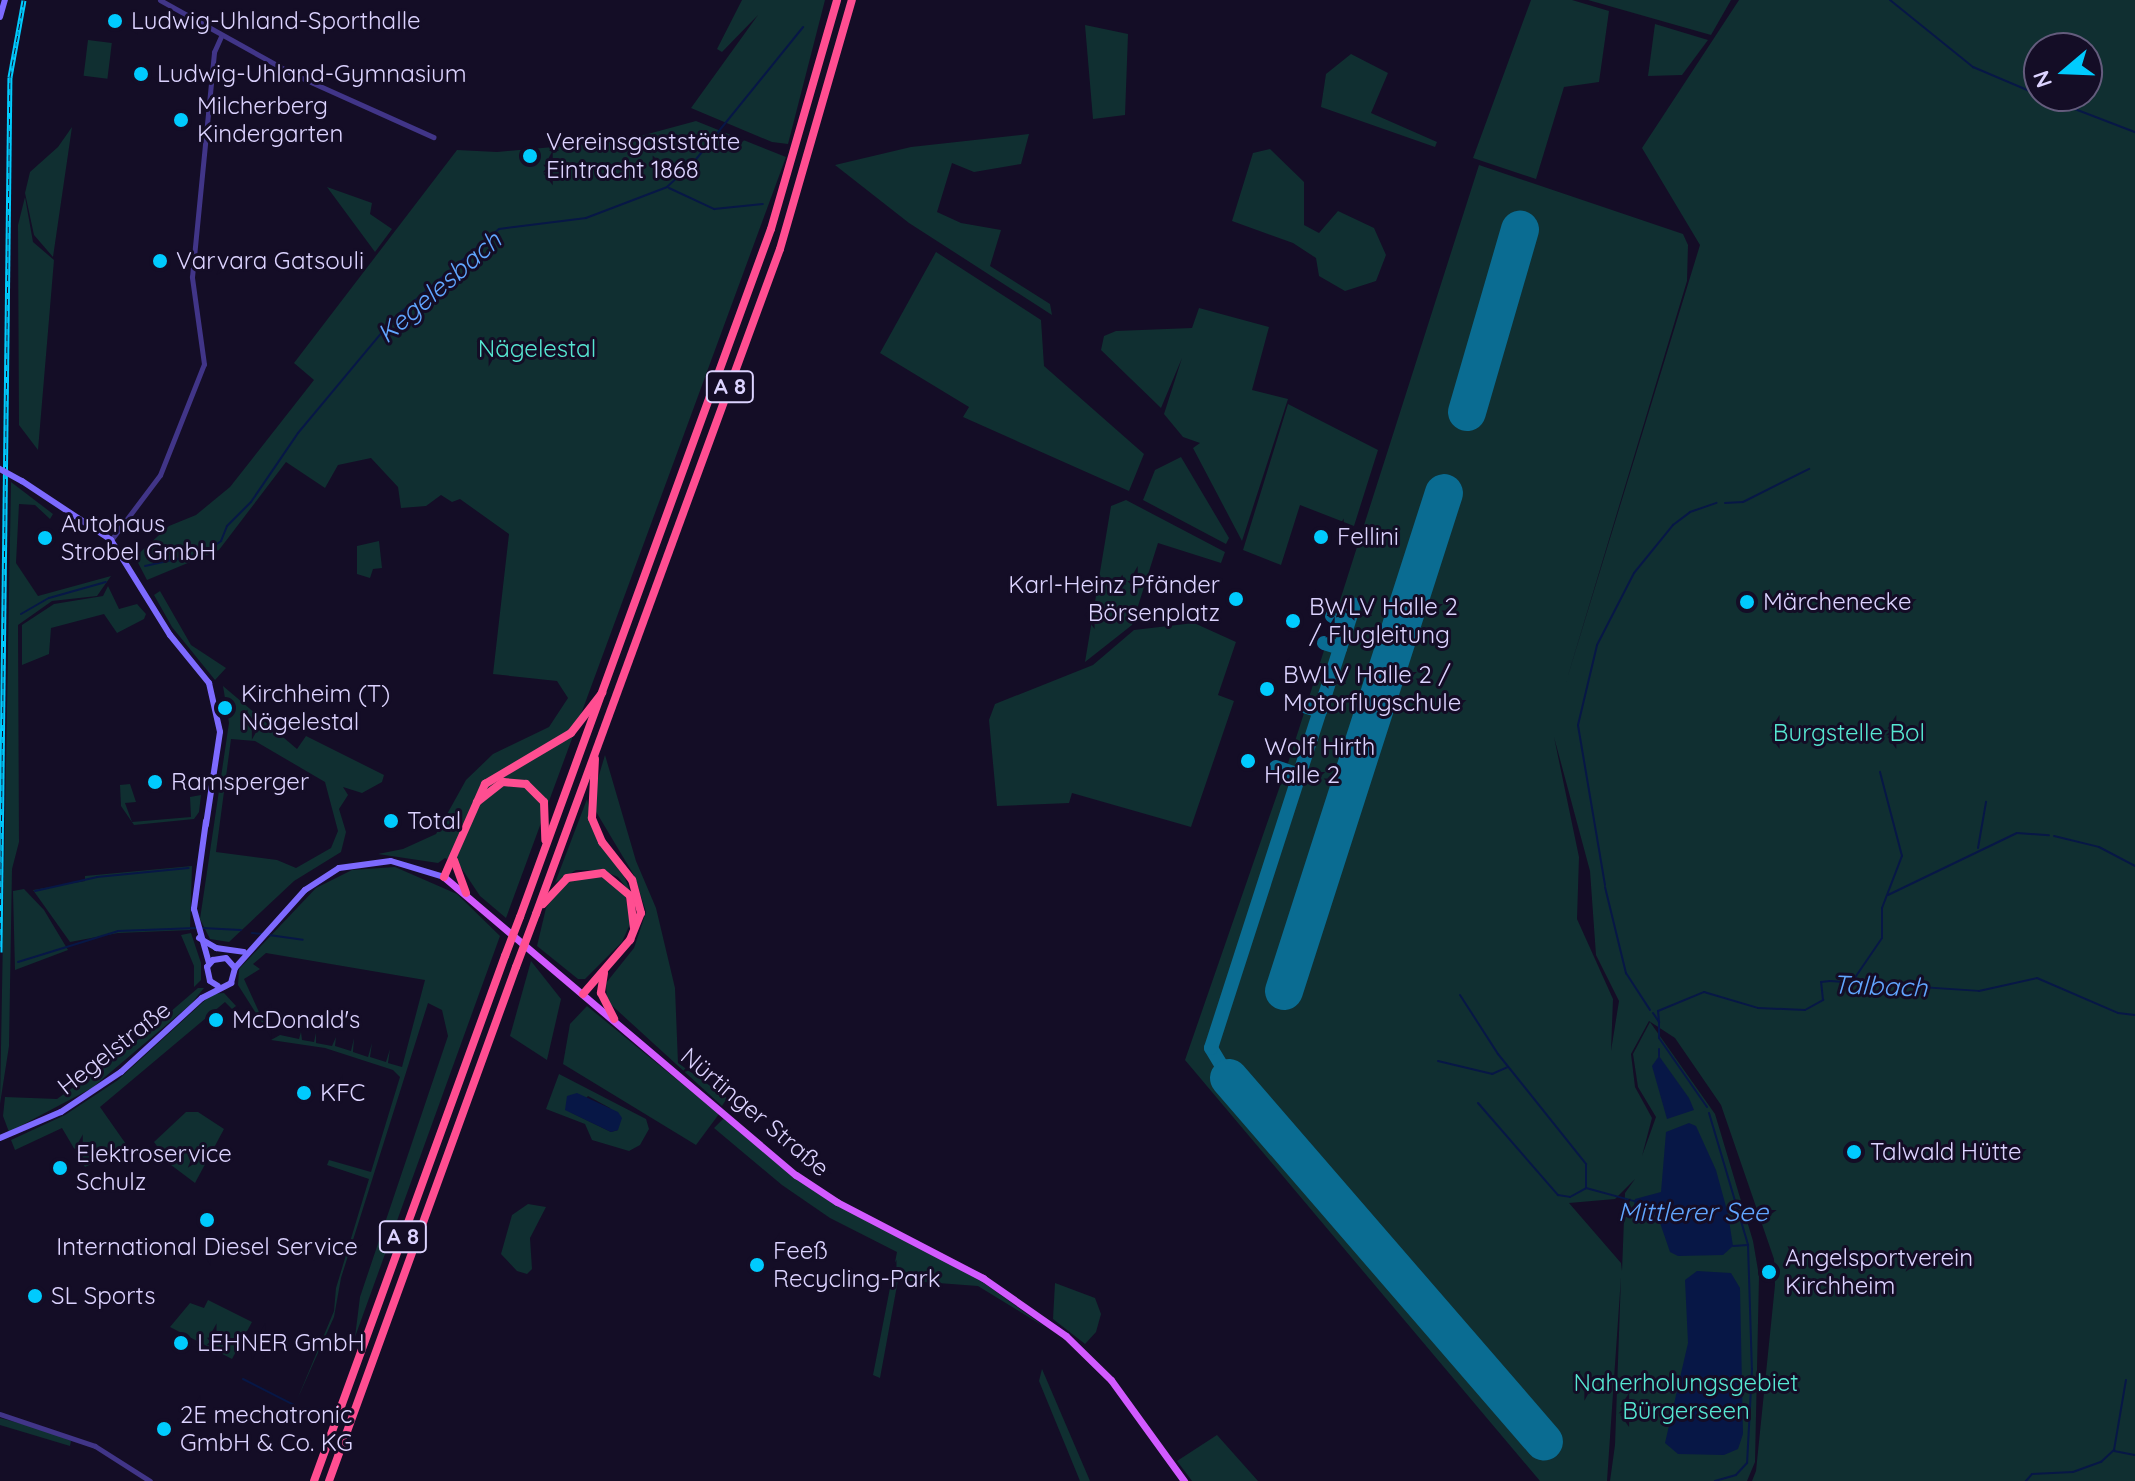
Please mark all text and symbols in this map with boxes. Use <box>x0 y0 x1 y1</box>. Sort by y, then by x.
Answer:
place label: Ludwig-Uhland-Sporthalle <box>131 7 421 35</box>
marker: Ludwig-Uhland-Sporthalle <box>106 12 124 30</box>
north arrow <box>2023 32 2103 112</box>
place label: Ludwig-Uhland-Gymnasium <box>157 60 467 88</box>
marker: Ludwig-Uhland-Gymnasium <box>132 65 150 83</box>
text: N <box>2026 67 2058 91</box>
place label: Milcherberg Kindergarten <box>197 92 343 148</box>
marker: Milcherberg Kindergarten <box>172 111 190 129</box>
place label: Vereinsgaststätte Eintracht 1868 <box>546 128 740 184</box>
marker: Vereinsgaststätte Eintracht 1868 <box>521 147 539 165</box>
water label: Kegelesbach <box>371 225 507 349</box>
place label: Varvara Gatsouli <box>176 247 364 275</box>
marker: Varvara Gatsouli <box>151 252 169 270</box>
park label: Nägelestal <box>478 335 596 363</box>
road number: A 8 <box>704 369 756 405</box>
place label: Autohaus Strobel GmbH <box>61 510 216 566</box>
place label: Fellini <box>1337 523 1399 551</box>
marker: Fellini <box>1312 528 1330 546</box>
marker: Autohaus Strobel GmbH <box>36 529 54 547</box>
place label: Karl-Heinz Pfänder Börsenplatz <box>1008 571 1220 627</box>
place label: Märchenecke <box>1763 588 1911 616</box>
marker: Karl-Heinz Pfänder Börsenplatz <box>1227 590 1245 608</box>
place label: BWLV Halle 2 / Flugleitung <box>1309 593 1458 649</box>
marker: Märchenecke <box>1738 593 1756 611</box>
marker: BWLV Halle 2 / Flugleitung <box>1284 612 1302 630</box>
place label: BWLV Halle 2 / Motorflugschule <box>1283 661 1461 717</box>
place label: Kirchheim (T) Nägelestal <box>241 680 390 736</box>
marker: BWLV Halle 2 / Motorflugschule <box>1258 680 1276 698</box>
marker: Kirchheim (T) Nägelestal <box>216 699 234 717</box>
park label: Burgstelle Bol <box>1773 719 1925 747</box>
place label: Wolf Hirth Halle 2 <box>1264 733 1375 789</box>
marker: Wolf Hirth Halle 2 <box>1239 752 1257 770</box>
place label: Ramsperger <box>171 768 309 796</box>
marker: Ramsperger <box>146 773 164 791</box>
place label: Total <box>407 807 461 835</box>
marker: Total <box>382 812 400 830</box>
water label: Talbach <box>1832 969 1928 1003</box>
street label: Hegelstraße <box>52 995 176 1101</box>
place label: McDonald's <box>232 1006 360 1034</box>
marker: McDonald's <box>207 1011 225 1029</box>
street label: Nürtinger Straße <box>675 1042 835 1182</box>
place label: KFC <box>320 1079 365 1107</box>
marker: KFC <box>295 1084 313 1102</box>
place label: Talwald Hütte <box>1870 1138 2022 1166</box>
place label: Elektroservice Schulz <box>76 1140 232 1196</box>
marker: Talwald Hütte <box>1845 1143 1863 1161</box>
marker: Elektroservice Schulz <box>51 1159 69 1177</box>
water label: Mittlerer See <box>1618 1196 1768 1228</box>
marker: International Diesel Service <box>198 1211 216 1229</box>
road number: A 8 <box>377 1219 429 1255</box>
place label: International Diesel Service <box>56 1233 358 1261</box>
place label: Feeß Recycling-Park <box>773 1237 941 1293</box>
place label: Angelsportverein Kirchheim <box>1785 1244 1973 1300</box>
marker: Feeß Recycling-Park <box>748 1256 766 1274</box>
marker: Angelsportverein Kirchheim <box>1760 1263 1778 1281</box>
place label: SL Sports <box>51 1282 155 1310</box>
marker: SL Sports <box>26 1287 44 1305</box>
place label: LEHNER GmbH <box>197 1329 365 1357</box>
marker: LEHNER GmbH <box>172 1334 190 1352</box>
park label: Naherholungsgebiet Bürgerseen <box>1574 1369 1798 1425</box>
place label: 2E mechatronic GmbH & Co. KG <box>180 1401 353 1457</box>
marker: 2E mechatronic GmbH & Co. KG <box>155 1420 173 1438</box>

